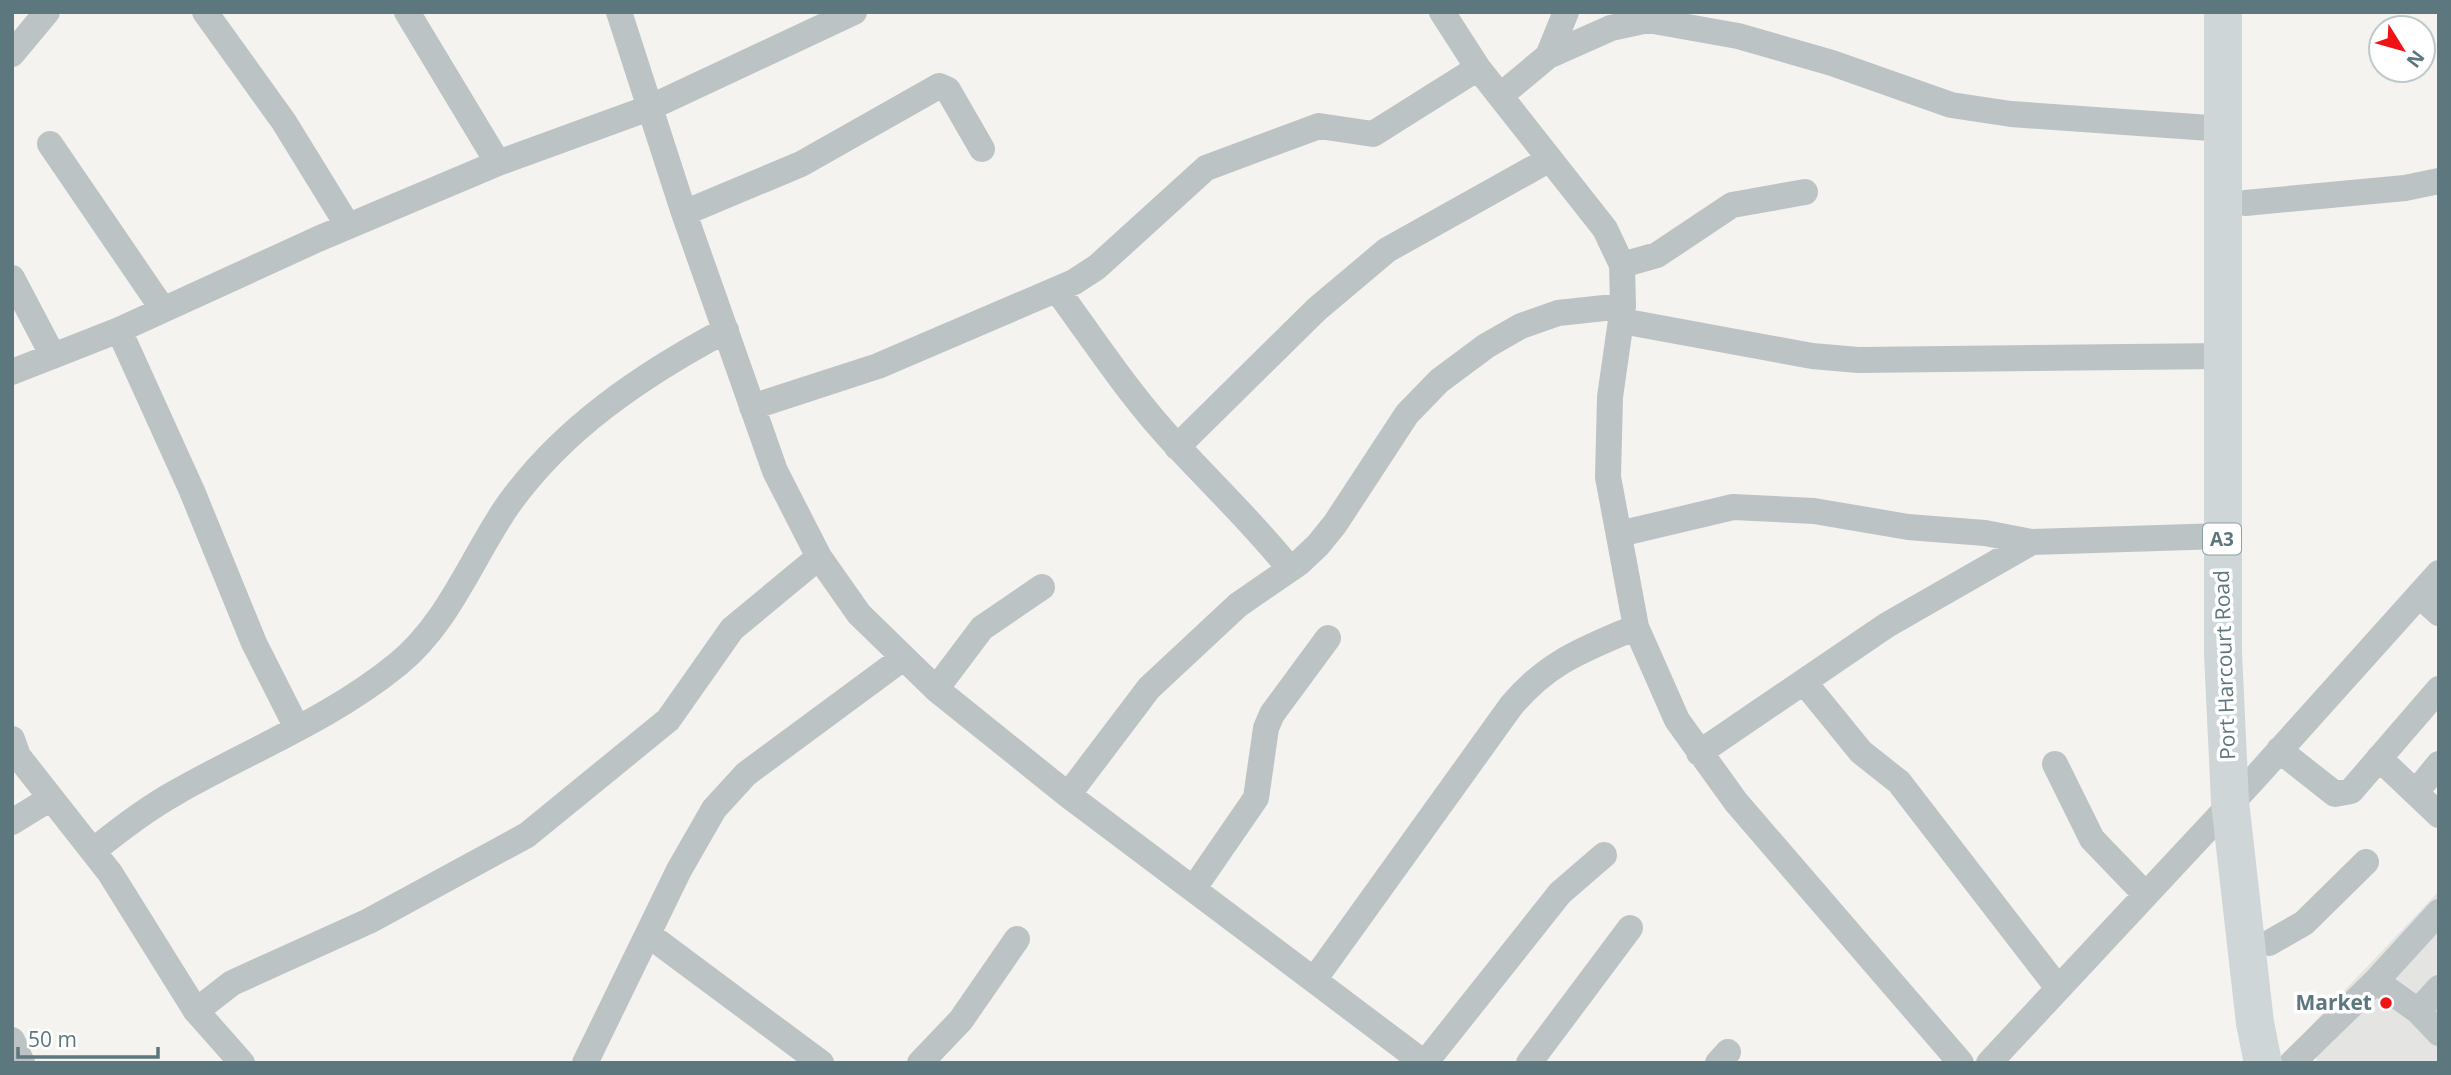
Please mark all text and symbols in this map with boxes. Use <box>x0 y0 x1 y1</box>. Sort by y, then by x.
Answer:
north arrow <box>2367 14 2437 84</box>
text: N <box>2401 45 2431 73</box>
road number: A3 <box>2203 524 2241 554</box>
street label: Port Harcourt Road <box>2207 570 2241 760</box>
place label: Market <box>2295 988 2372 1016</box>
marker: Market <box>2378 995 2394 1011</box>
scale bar <box>18 1016 158 1060</box>
text: 50 m <box>28 1025 77 1053</box>

